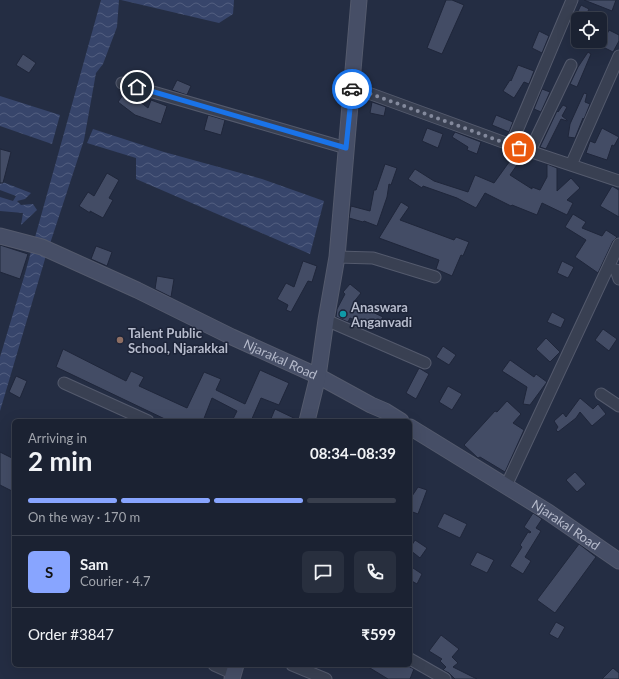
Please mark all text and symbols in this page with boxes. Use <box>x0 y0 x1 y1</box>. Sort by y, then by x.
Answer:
map controls <box>571 12 607 48</box>
button: locate <box>571 12 607 48</box>
courier <box>332 69 372 109</box>
pin <box>120 70 154 104</box>
icon: home <box>126 76 148 98</box>
icon: car <box>341 78 363 100</box>
pin <box>502 131 536 165</box>
icon: bag <box>508 137 530 159</box>
place label: Anaswara Anganvadi <box>350 299 412 330</box>
marker: Anaswara Anganvadi <box>338 309 348 319</box>
place label: Talent Public School, Njarakkal <box>128 325 228 356</box>
marker: Talent Public School, Njarakkal <box>115 335 125 345</box>
street label: Njarakal Road <box>241 335 320 383</box>
text: Arriving in <box>28 430 87 446</box>
text: 08:34–08:39 <box>310 444 396 462</box>
text: 2 min <box>28 445 92 477</box>
street label: Njarakal Road <box>529 496 603 553</box>
text: On the way · 170 m <box>28 509 140 525</box>
button: chat <box>302 551 344 593</box>
button: phone <box>354 551 396 593</box>
text: Sam <box>80 555 108 573</box>
text: S <box>45 563 53 581</box>
text: Courier · 4.7 <box>80 573 151 589</box>
text: Order #3847 <box>28 625 114 643</box>
text: ₹599 <box>361 625 396 643</box>

